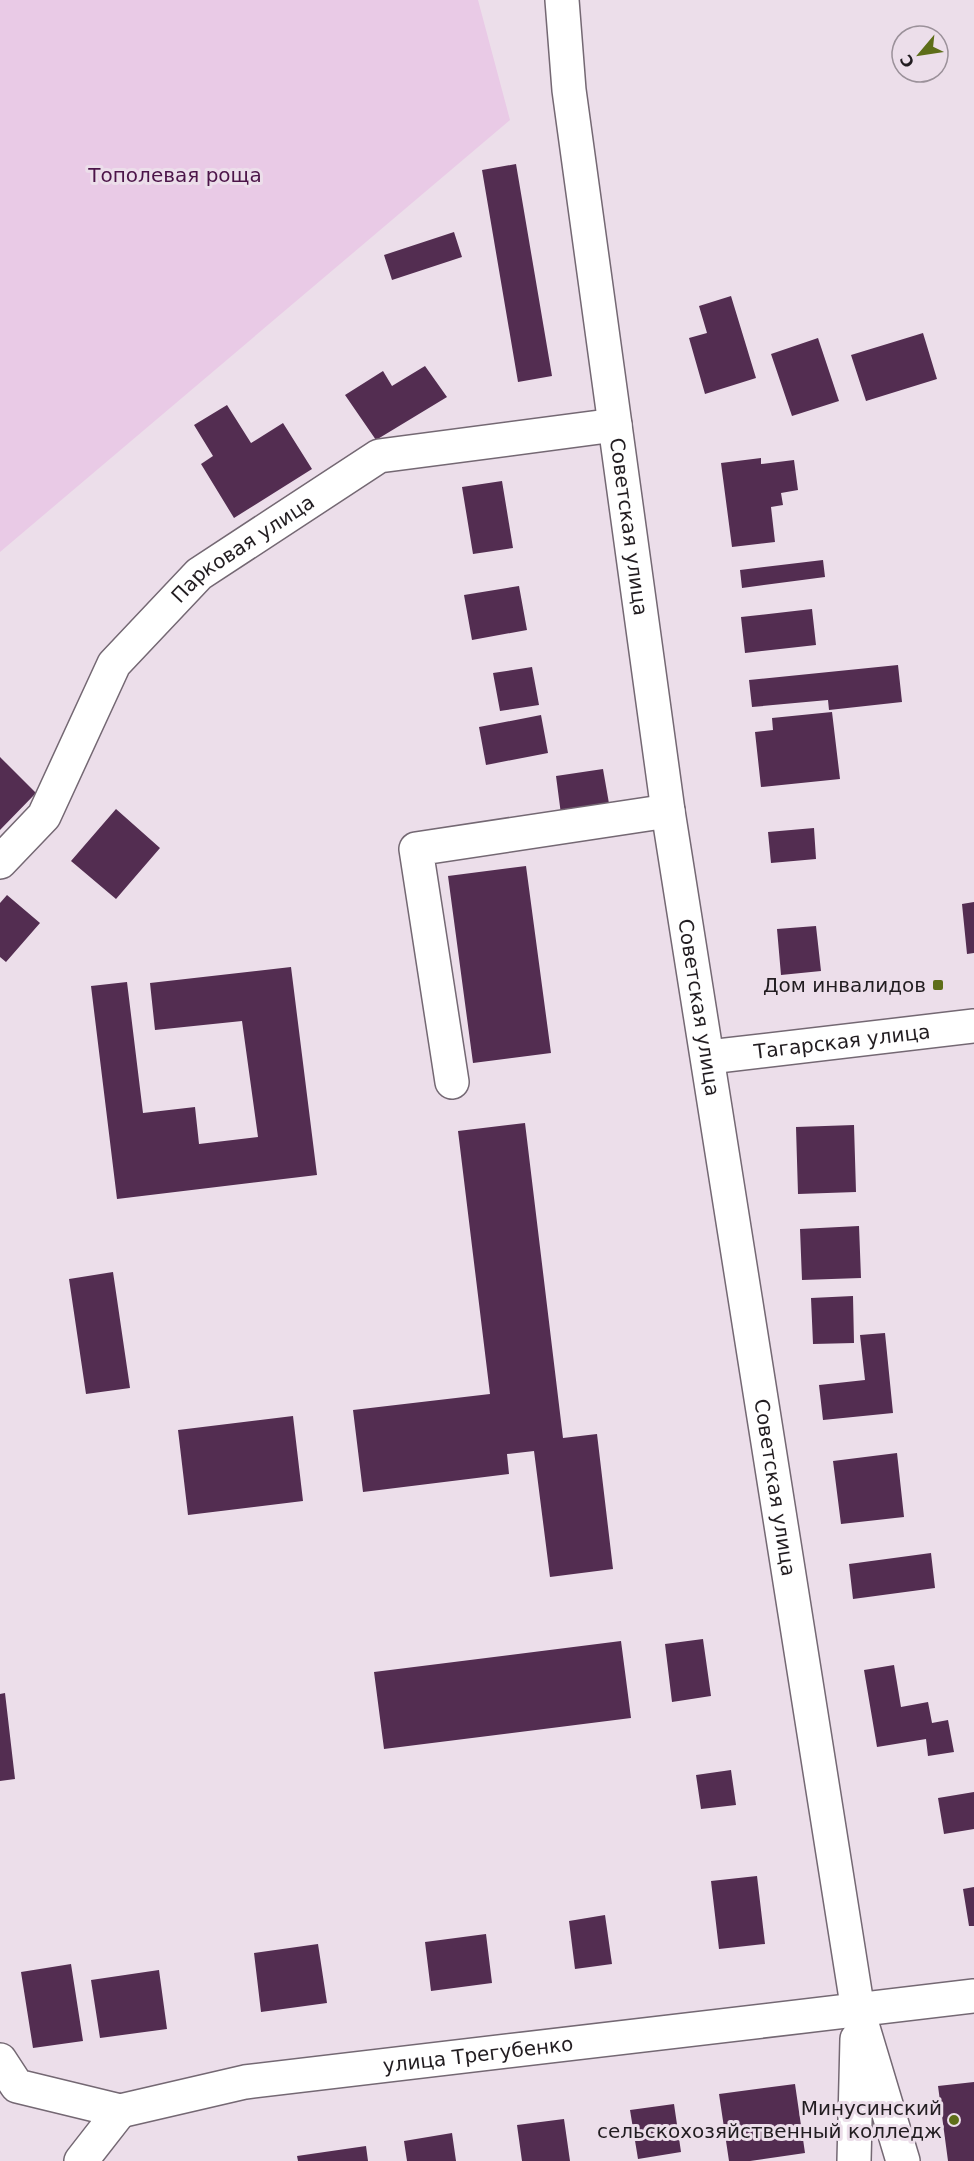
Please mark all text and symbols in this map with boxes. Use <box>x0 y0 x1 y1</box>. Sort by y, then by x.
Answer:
north arrow <box>890 24 950 84</box>
text: С <box>896 51 918 71</box>
park label: Тополевая роща <box>87 163 262 187</box>
street label: Советская улица <box>605 436 653 617</box>
street label: Парковая улица <box>166 490 319 608</box>
street label: Советская улица <box>673 917 725 1098</box>
place label: Дом инвалидов <box>763 973 926 997</box>
marker: Дом инвалидов <box>931 978 945 992</box>
street label: Тагарская улица <box>752 1019 932 1064</box>
street label: Советская улица <box>749 1397 801 1578</box>
street label: улица Трегубенко <box>381 2031 575 2078</box>
place label: Минусинский сельскохозяйственный колледж <box>597 2096 942 2143</box>
marker: Минусинский сельскохозяйственный колледж <box>947 2113 961 2127</box>

